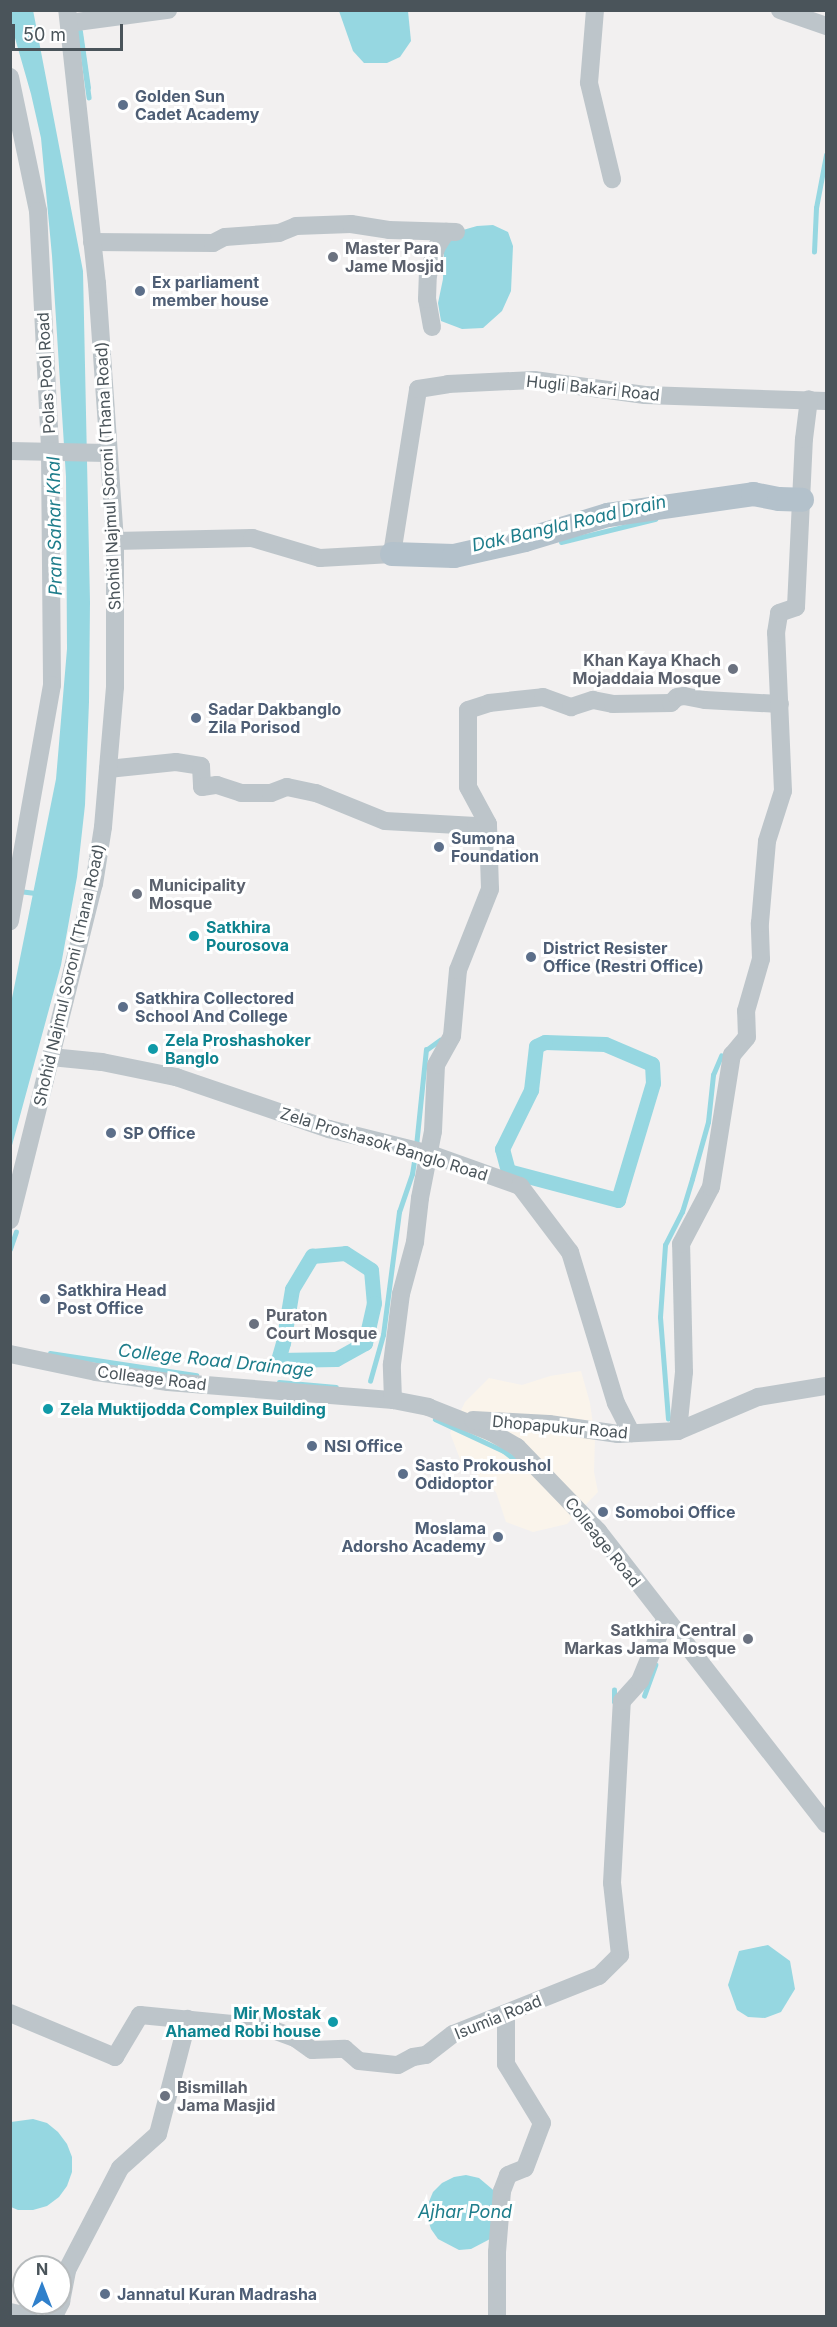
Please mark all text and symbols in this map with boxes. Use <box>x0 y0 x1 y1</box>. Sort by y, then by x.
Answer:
scale bar <box>15 12 126 50</box>
text: 50 m <box>23 24 66 45</box>
place label: Golden Sun Cadet Academy <box>135 86 259 124</box>
marker: Golden Sun Cadet Academy <box>116 98 130 112</box>
place label: Master Para Jame Mosjid <box>345 238 444 276</box>
marker: Master Para Jame Mosjid <box>326 250 340 264</box>
place label: Ex parliament member house <box>152 272 269 310</box>
marker: Ex parliament member house <box>133 284 147 298</box>
street label: Polas Pool Road <box>33 312 59 434</box>
street label: Shohid Najmul Soroni (Thana Road) <box>91 341 125 611</box>
street label: Hugli Bakari Road <box>525 371 661 405</box>
water label: Pran Sahar Khal <box>43 456 67 596</box>
water label: Dak Bangla Road Drain <box>470 491 668 557</box>
place label: Khan Kaya Khach Mojaddaia Mosque <box>573 650 721 688</box>
marker: Khan Kaya Khach Mojaddaia Mosque <box>726 662 740 676</box>
place label: Sadar Dakbanglo Zila Porisod <box>208 699 341 737</box>
marker: Sadar Dakbanglo Zila Porisod <box>189 711 203 725</box>
place label: Sumona Foundation <box>451 828 539 866</box>
marker: Sumona Foundation <box>432 840 446 854</box>
street label: Shohid Najmul Soroni (Thana Road) <box>29 842 109 1108</box>
place label: Municipality Mosque <box>149 875 246 913</box>
marker: Municipality Mosque <box>130 887 144 901</box>
place label: Satkhira Pourosova <box>206 917 289 955</box>
marker: Satkhira Pourosova <box>187 929 201 943</box>
place label: District Resister Office (Restri Office) <box>543 938 704 976</box>
marker: District Resister Office (Restri Office) <box>524 950 538 964</box>
place label: Satkhira Collectored School And College <box>135 988 294 1026</box>
marker: Satkhira Collectored School And College <box>116 1000 130 1014</box>
place label: Zela Proshashoker Banglo <box>165 1030 311 1068</box>
marker: Zela Proshashoker Banglo <box>146 1042 160 1056</box>
street label: Zela Proshasok Banglo Road <box>278 1103 490 1185</box>
place label: SP Office <box>123 1123 195 1143</box>
marker: SP Office <box>104 1126 118 1140</box>
place label: Satkhira Head Post Office <box>57 1280 167 1318</box>
marker: Satkhira Head Post Office <box>38 1292 52 1306</box>
place label: Puraton Court Mosque <box>266 1305 377 1343</box>
marker: Puraton Court Mosque <box>247 1317 261 1331</box>
water label: College Road Drainage <box>117 1340 315 1382</box>
street label: Colleage Road <box>96 1362 208 1394</box>
place label: Zela Muktijodda Complex Building <box>60 1399 326 1419</box>
marker: Zela Muktijodda Complex Building <box>41 1402 55 1416</box>
street label: Dhopapukur Road <box>491 1412 629 1442</box>
place label: NSI Office <box>324 1436 403 1456</box>
marker: NSI Office <box>305 1439 319 1453</box>
place label: Sasto Prokoushol Odidoptor <box>415 1455 551 1493</box>
marker: Sasto Prokoushol Odidoptor <box>396 1467 410 1481</box>
street label: Colleage Road <box>561 1493 645 1591</box>
place label: Somoboi Office <box>615 1502 736 1522</box>
marker: Somoboi Office <box>596 1505 610 1519</box>
place label: Moslama Adorsho Academy <box>341 1518 486 1556</box>
marker: Moslama Adorsho Academy <box>491 1530 505 1544</box>
place label: Satkhira Central Markas Jama Mosque <box>564 1620 736 1658</box>
marker: Satkhira Central Markas Jama Mosque <box>741 1632 755 1646</box>
street label: Isumia Road <box>452 1991 544 2043</box>
place label: Mir Mostak Ahamed Robi house <box>165 2003 321 2041</box>
marker: Mir Mostak Ahamed Robi house <box>326 2015 340 2029</box>
place label: Bismillah Jama Masjid <box>177 2077 275 2115</box>
marker: Bismillah Jama Masjid <box>158 2089 172 2103</box>
water label: Ajhar Pond <box>418 2201 512 2223</box>
north arrow <box>12 2255 72 2315</box>
text: N <box>36 2259 48 2279</box>
place label: Jannatul Kuran Madrasha <box>117 2284 317 2304</box>
marker: Jannatul Kuran Madrasha <box>98 2287 112 2301</box>

